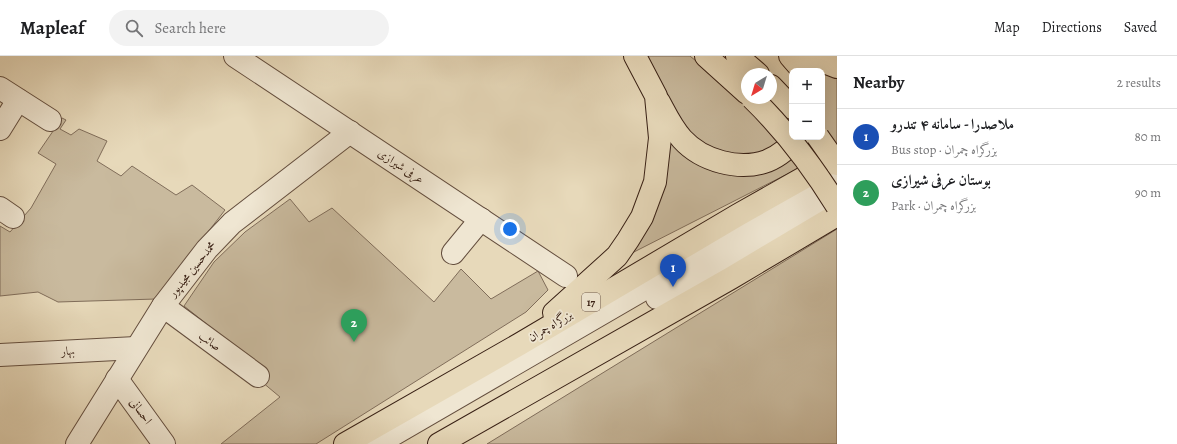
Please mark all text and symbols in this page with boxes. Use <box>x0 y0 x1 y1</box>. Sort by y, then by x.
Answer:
search box <box>109 10 389 46</box>
text: Mapleaf <box>20 15 85 41</box>
icon: search <box>123 17 145 39</box>
text: Search here <box>155 18 226 38</box>
text: Map <box>994 18 1020 37</box>
text: Directions <box>1042 18 1102 37</box>
text: Saved <box>1124 18 1157 37</box>
north arrow <box>741 68 777 104</box>
map controls <box>789 68 825 140</box>
button: + <box>789 68 825 104</box>
text: Nearby <box>853 71 904 94</box>
text: 2 results <box>1117 74 1161 91</box>
button: − <box>789 104 825 140</box>
text: ملاصدرا - سامانه ۴ تندرو <box>891 114 1014 134</box>
text: 1 <box>864 128 868 145</box>
text: 80 m <box>1134 128 1161 145</box>
text: Bus stop · بزرگراه چمران <box>891 141 997 158</box>
street label: عرفی شیرازی <box>374 145 427 188</box>
text: بوستان عرفی شیرازی <box>891 170 991 190</box>
text: 2 <box>863 184 869 201</box>
text: 90 m <box>1135 184 1161 201</box>
text: Park · بزرگراه چمران <box>891 197 976 214</box>
your location <box>500 219 520 239</box>
street label: محمدحسین مجیدپور <box>164 238 220 302</box>
pin: 1 <box>660 254 686 287</box>
road number: 17 <box>582 293 600 311</box>
street label: بزرگراه چمران <box>525 307 575 345</box>
pin: 2 <box>341 309 367 342</box>
street label: صائب <box>196 327 224 355</box>
street label: بهار <box>60 343 75 359</box>
street label: احسانی <box>126 395 156 428</box>

